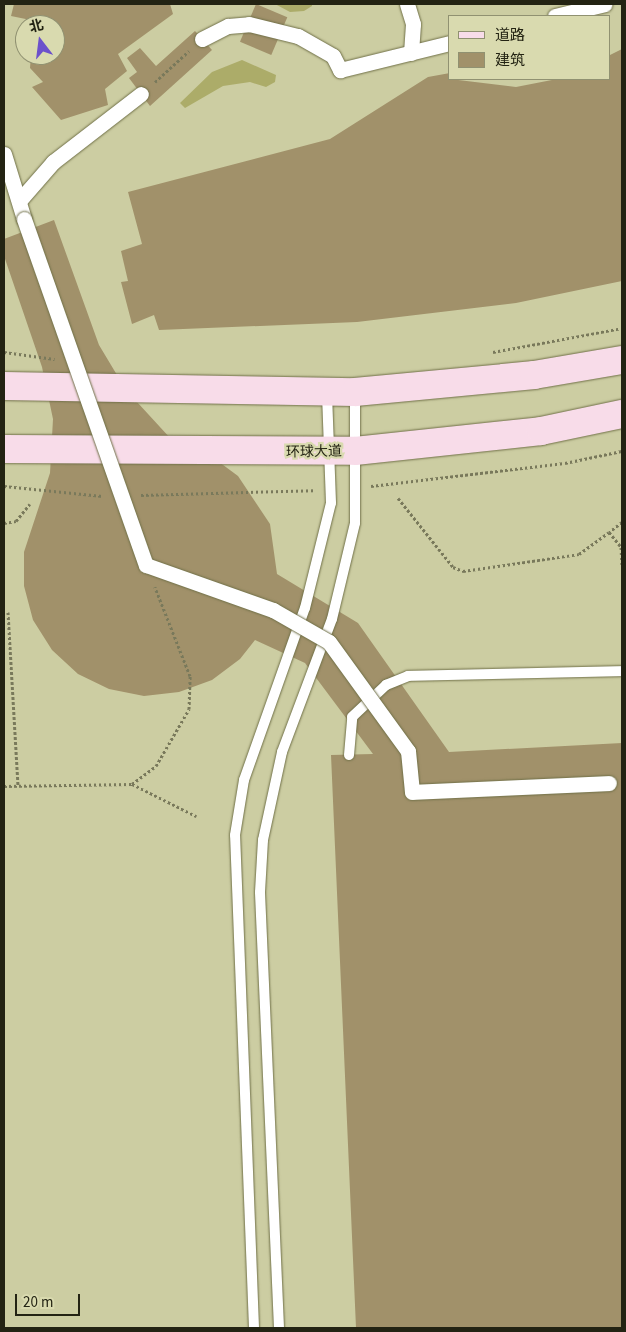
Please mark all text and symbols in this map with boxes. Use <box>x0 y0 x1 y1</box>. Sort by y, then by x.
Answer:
north arrow <box>15 15 65 65</box>
text: 北 <box>27 15 46 38</box>
legend <box>448 15 611 80</box>
text: 道路 <box>495 25 525 46</box>
text: 建筑 <box>495 50 525 71</box>
street label: 环球大道 <box>286 443 342 461</box>
scale bar <box>18 1284 82 1316</box>
text: 20 m <box>23 1292 53 1313</box>

